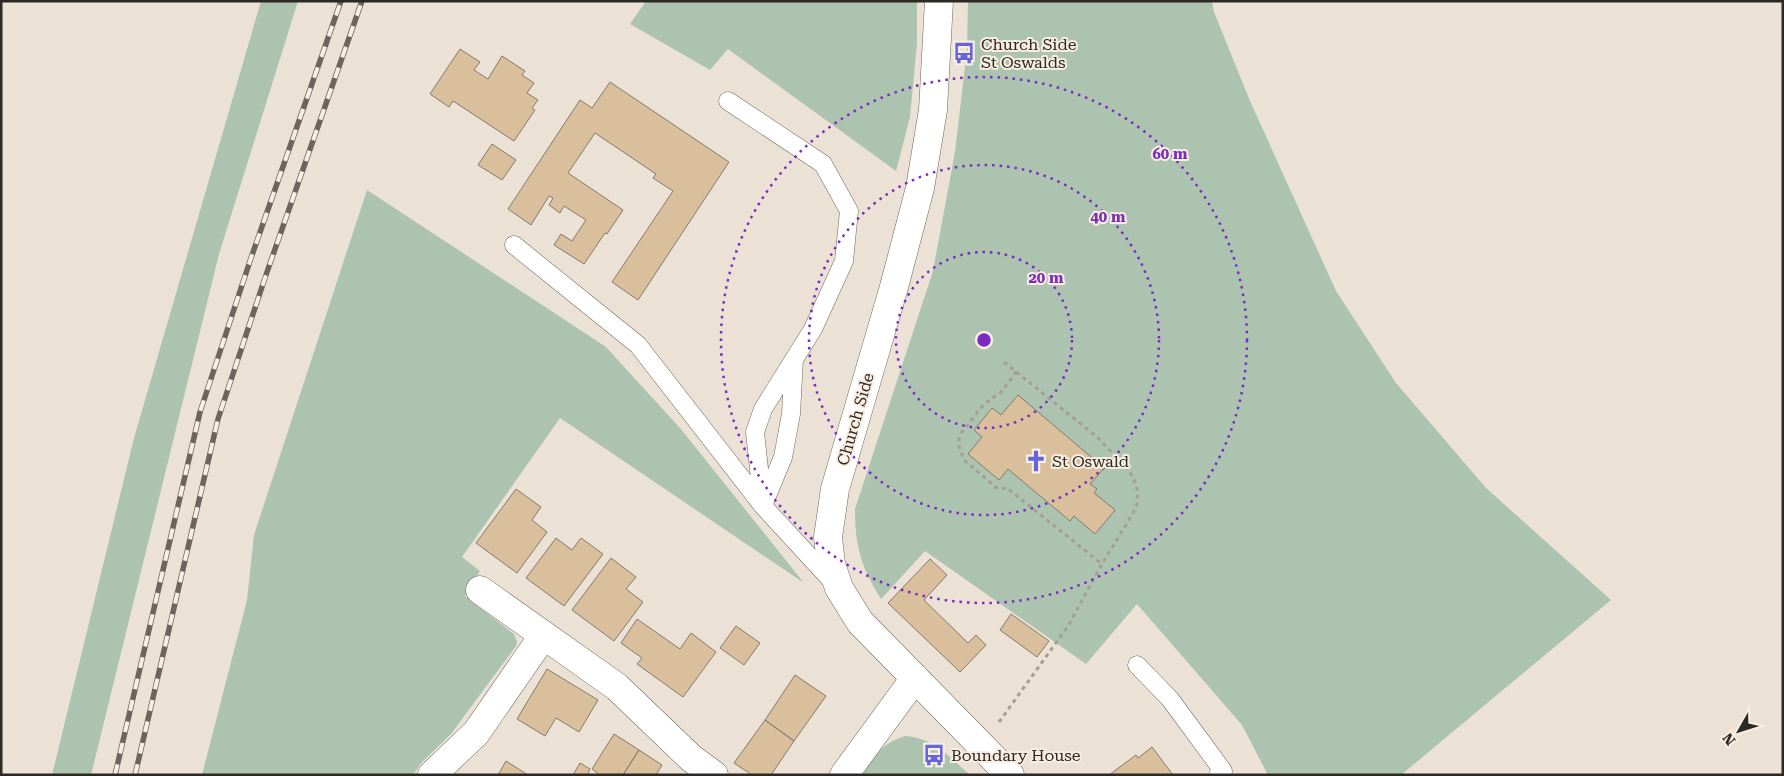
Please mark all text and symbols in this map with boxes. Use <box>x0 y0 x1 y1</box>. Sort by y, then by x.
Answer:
place label: Church Side St Oswalds <box>981 35 1077 72</box>
bus stop icon: Church Side St Oswalds <box>951 40 977 66</box>
text: 60 m <box>1152 145 1188 163</box>
text: 40 m <box>1090 208 1126 226</box>
text: 20 m <box>1028 269 1064 287</box>
centre of rings <box>975 331 993 349</box>
street label: Church Side <box>833 370 878 468</box>
church icon: St Oswald <box>1023 448 1049 474</box>
place label: St Oswald <box>1052 452 1129 471</box>
north arrow <box>1714 706 1764 756</box>
text: N <box>1719 730 1739 748</box>
bus stop icon: Boundary House <box>921 742 947 768</box>
place label: Boundary House <box>951 746 1081 765</box>

